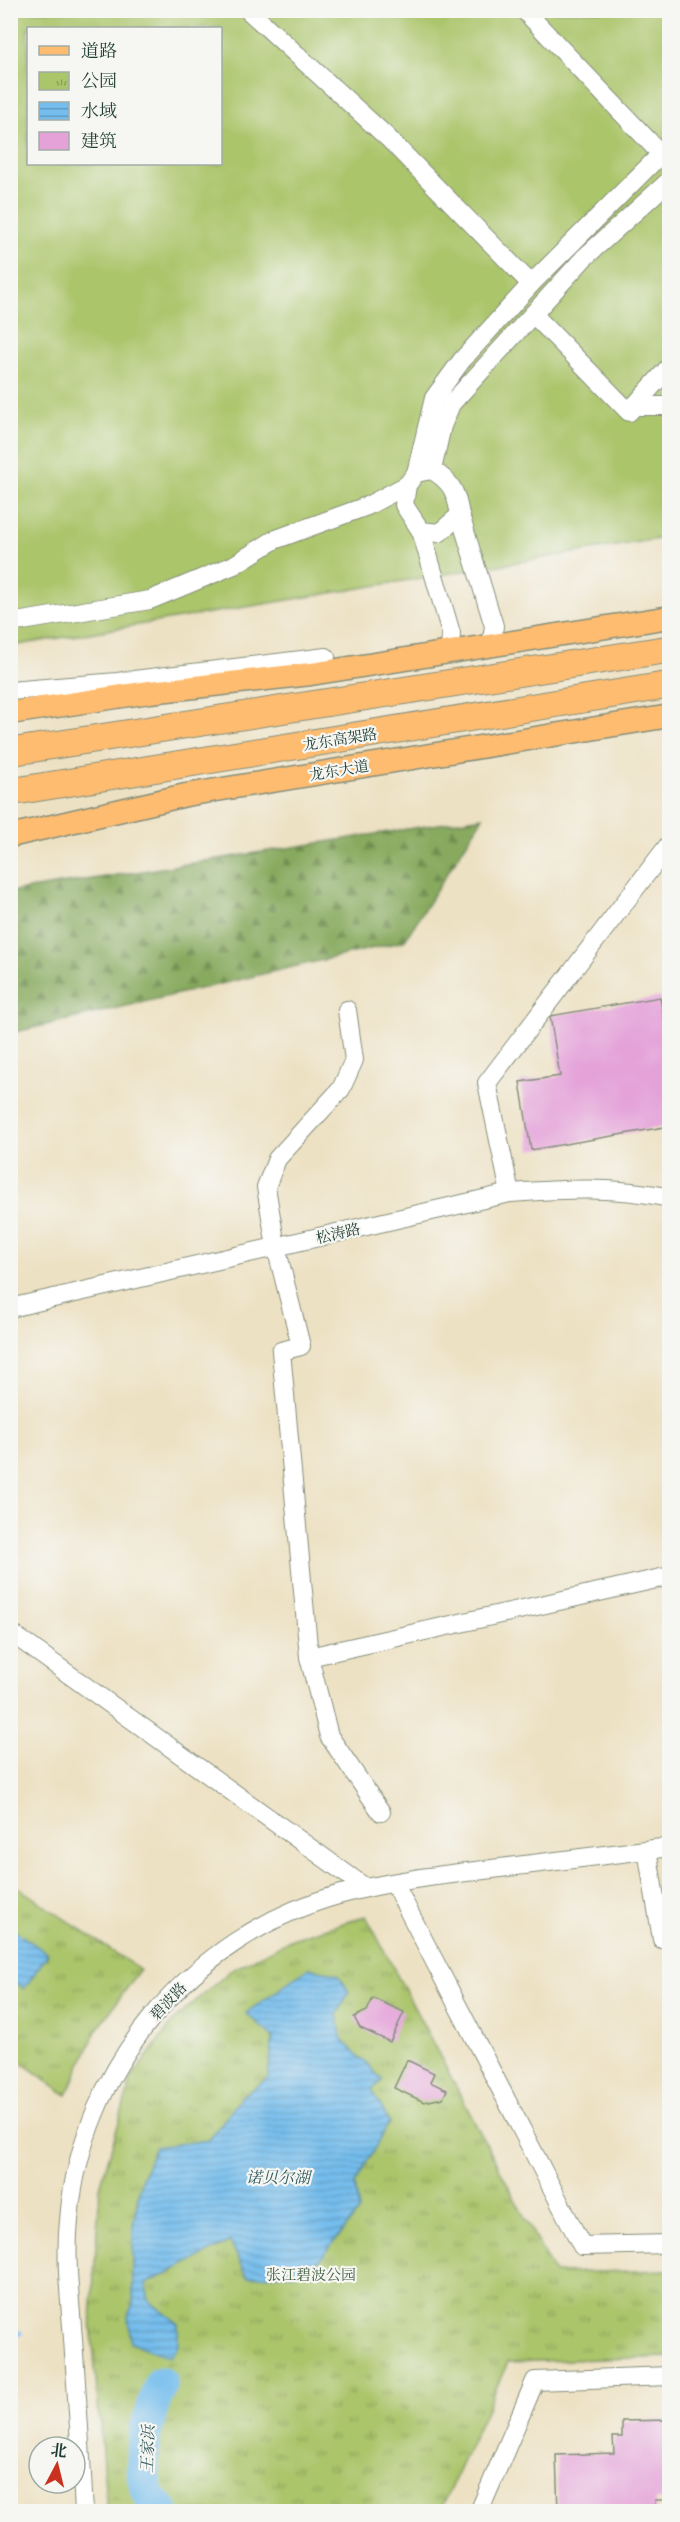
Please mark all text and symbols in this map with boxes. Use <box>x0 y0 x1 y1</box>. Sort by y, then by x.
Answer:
legend <box>27 27 222 165</box>
text: 道路 <box>81 40 117 62</box>
text: 公园 <box>81 70 117 92</box>
text: 水域 <box>81 100 117 122</box>
text: 建筑 <box>81 130 117 152</box>
street label: 龙东高架路 <box>301 724 379 754</box>
street label: 龙东大道 <box>308 756 370 784</box>
street label: 松涛路 <box>314 1219 362 1247</box>
street label: 碧波路 <box>146 1978 190 2024</box>
water label: 诺贝尔湖 <box>246 2167 313 2187</box>
park label: 张江碧波公园 <box>266 2265 356 2284</box>
water label: 王家浜 <box>136 2423 158 2473</box>
north arrow <box>27 2435 87 2495</box>
text: 北 <box>50 2439 68 2461</box>

